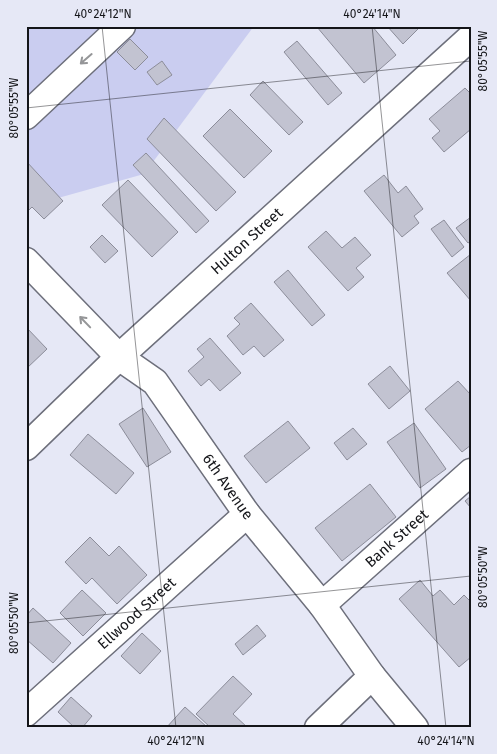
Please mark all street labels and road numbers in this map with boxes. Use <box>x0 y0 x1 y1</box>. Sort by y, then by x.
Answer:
street label: Hulton Street <box>207 203 287 278</box>
street label: 6th Avenue <box>199 450 257 523</box>
street label: Bank Street <box>361 505 432 571</box>
street label: Ellwood Street <box>94 573 180 653</box>

